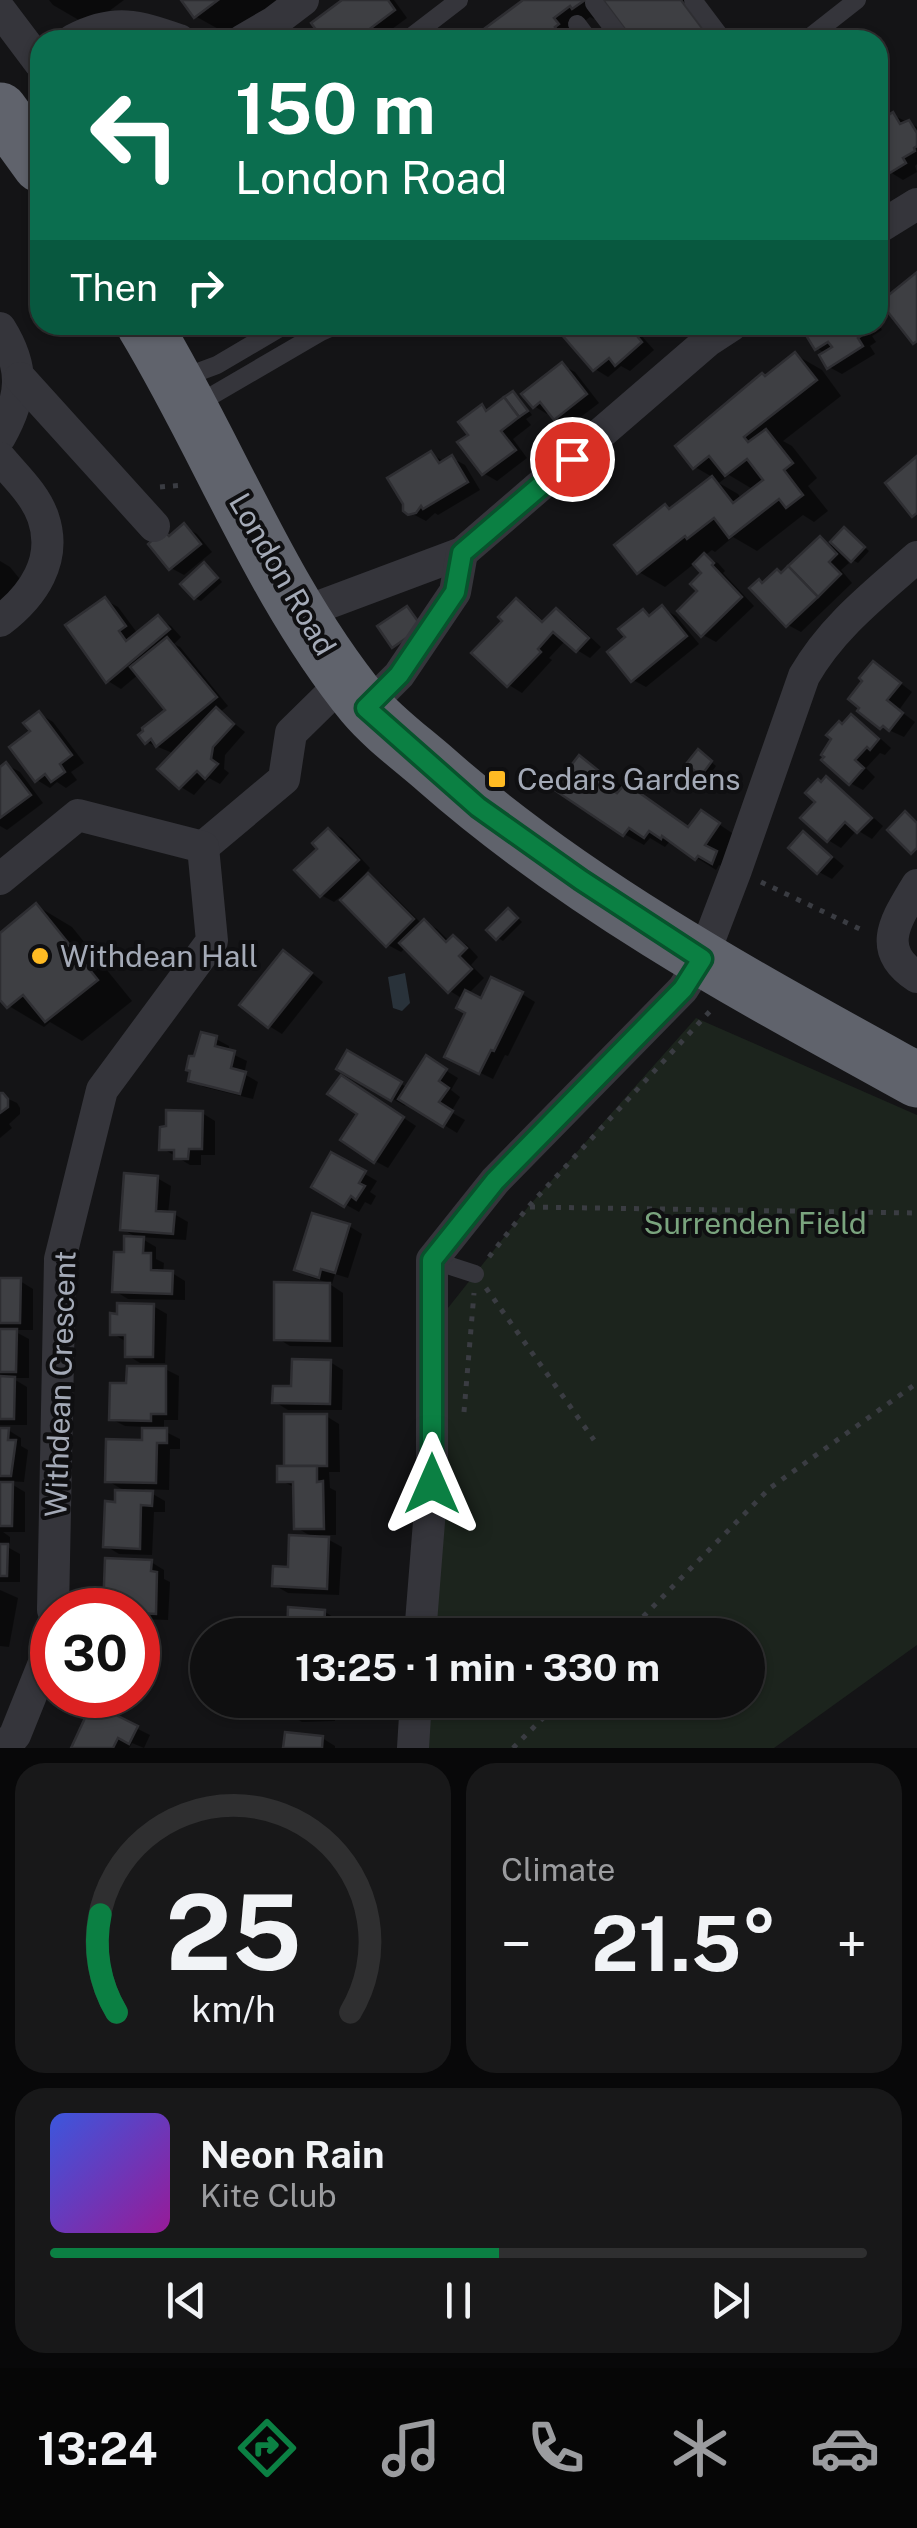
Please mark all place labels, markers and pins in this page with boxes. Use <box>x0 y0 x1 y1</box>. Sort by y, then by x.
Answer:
pin <box>530 417 615 502</box>
place label: Cedars Gardens <box>517 761 740 797</box>
marker: Cedars Gardens <box>486 768 508 790</box>
place label: Withdean Hall <box>60 938 258 974</box>
marker: Withdean Hall <box>29 945 51 967</box>

